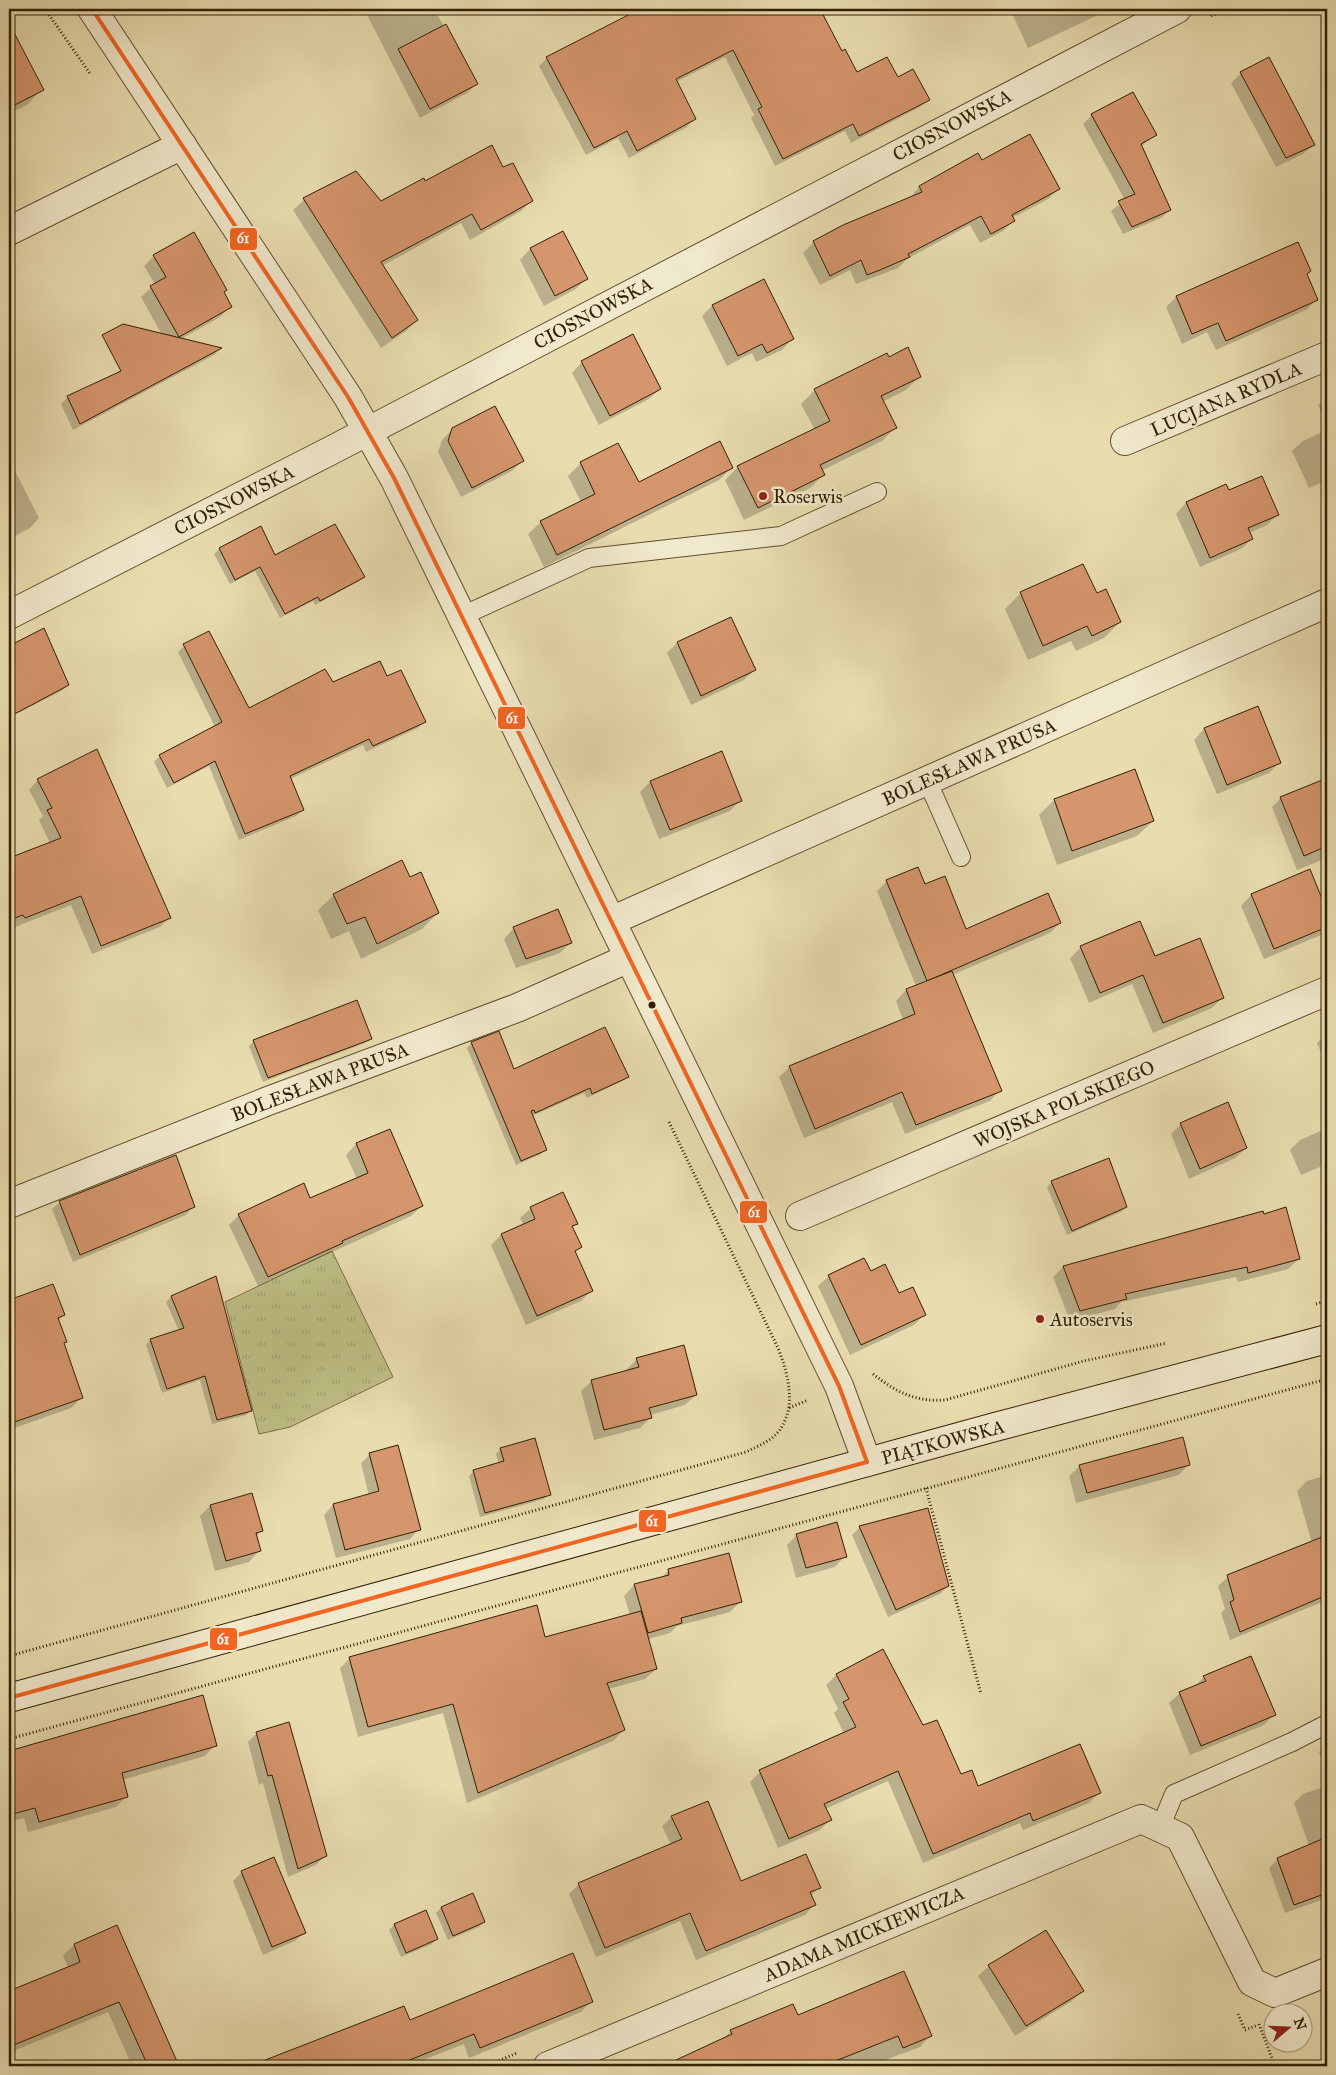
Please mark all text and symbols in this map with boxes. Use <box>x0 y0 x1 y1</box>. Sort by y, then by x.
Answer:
street label: CIOSNOWSKA <box>888 84 1016 166</box>
line badge: 61 <box>229 227 258 251</box>
text: 61 <box>237 230 250 247</box>
street label: CIOSNOWSKA <box>529 272 657 354</box>
street label: LUCJANA RYDLA <box>1147 357 1306 442</box>
street label: CIOSNOWSKA <box>170 460 298 540</box>
place label: Roserwis <box>773 485 843 508</box>
marker: Roserwis <box>757 490 769 502</box>
line badge: 61 <box>497 706 526 730</box>
text: 61 <box>506 710 519 727</box>
street label: BOLESŁAWA PRUSA <box>878 713 1060 811</box>
unlabelled marker <box>647 1000 657 1010</box>
street label: BOLESŁAWA PRUSA <box>228 1037 412 1126</box>
street label: WOJSKA POLSKIEGO <box>970 1055 1158 1154</box>
line badge: 61 <box>739 1200 768 1224</box>
text: 61 <box>748 1204 761 1221</box>
place label: Autoservis <box>1049 1308 1133 1331</box>
marker: Autoservis <box>1034 1313 1046 1325</box>
street label: PIĄTKOWSKA <box>879 1414 1007 1469</box>
line badge: 61 <box>638 1509 667 1533</box>
text: 61 <box>646 1513 659 1530</box>
line badge: 61 <box>209 1627 238 1651</box>
text: 61 <box>217 1631 230 1648</box>
street label: ADAMA MICKIEWICZA <box>759 1881 968 1987</box>
north arrow <box>1264 2002 1314 2052</box>
text: N <box>1290 2016 1310 2032</box>

